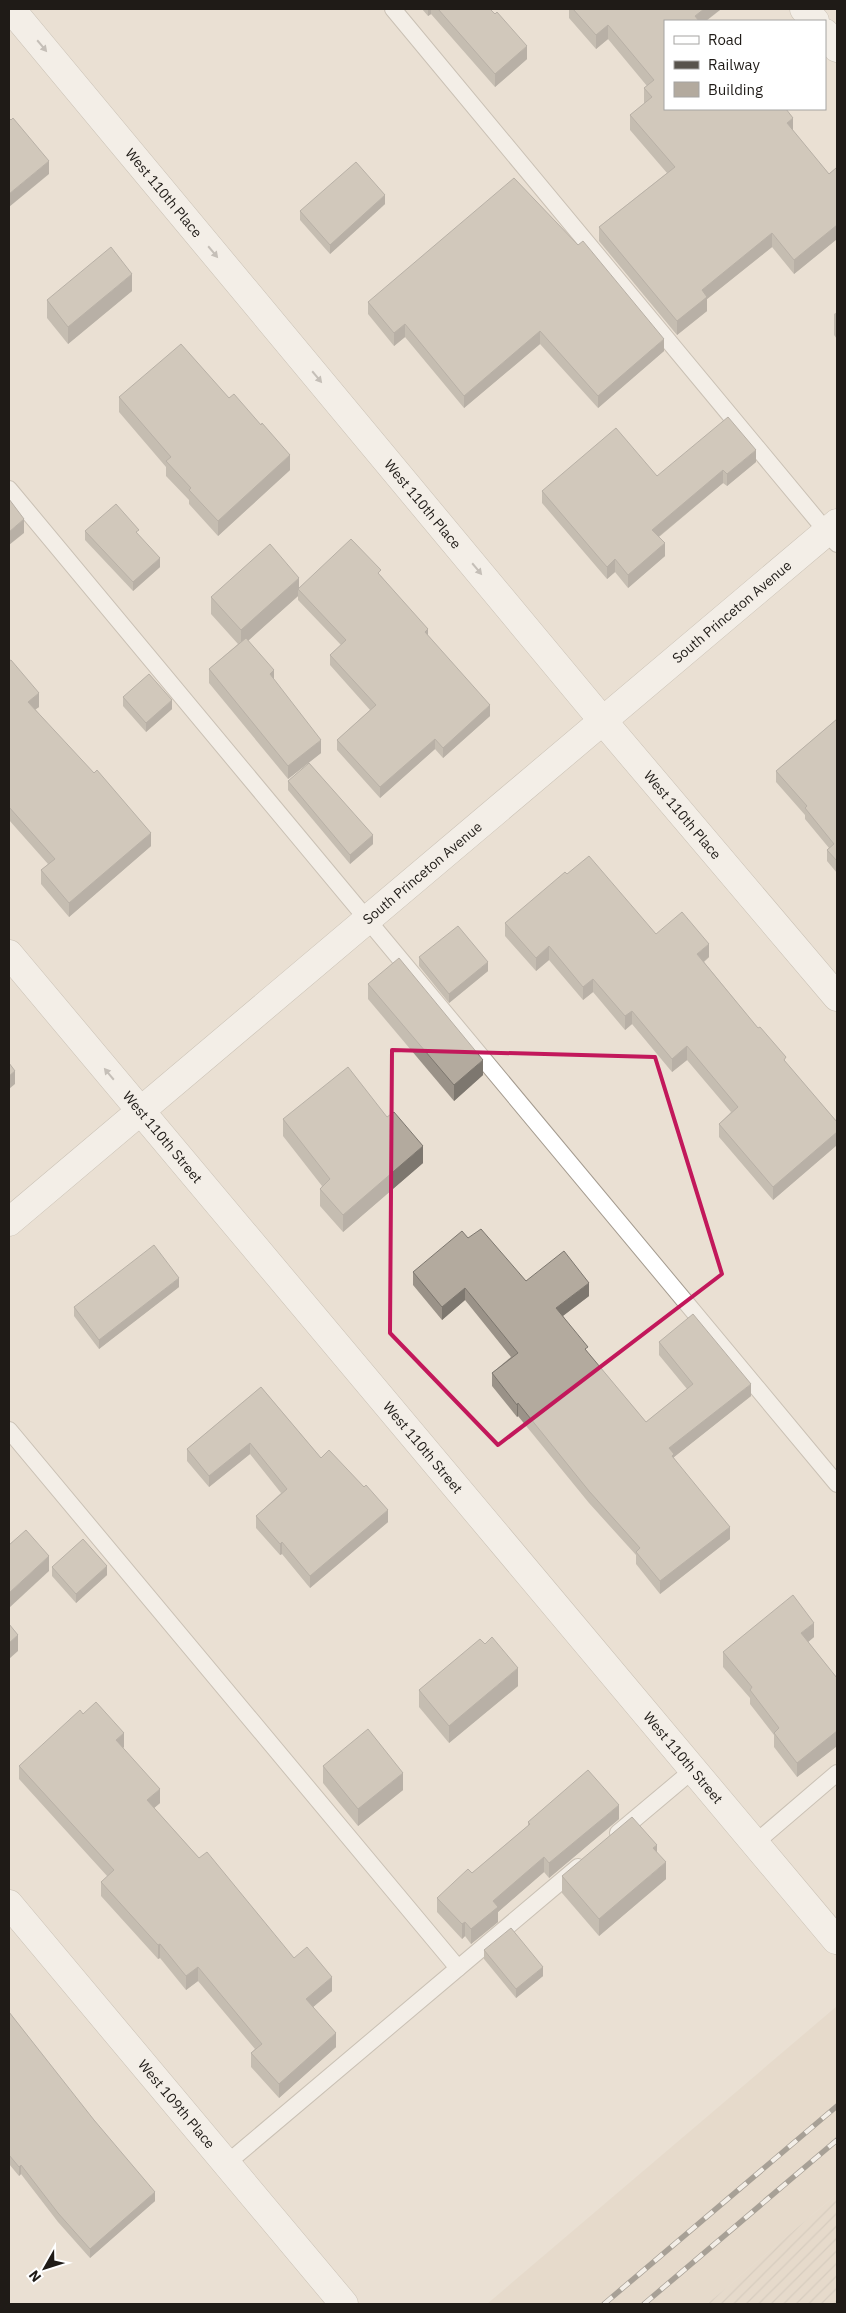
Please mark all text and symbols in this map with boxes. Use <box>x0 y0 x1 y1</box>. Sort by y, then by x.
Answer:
legend <box>664 20 826 110</box>
text: Road <box>708 30 743 49</box>
one-way arrow <box>37 39 48 52</box>
text: Railway <box>708 55 761 74</box>
text: Building <box>708 80 763 99</box>
street label: West 110th Place <box>121 144 206 241</box>
one-way arrow <box>208 245 219 258</box>
one-way arrow <box>312 370 323 383</box>
street label: West 110th Place <box>380 456 465 553</box>
street label: South Princeton Avenue <box>669 556 795 667</box>
one-way arrow <box>472 562 483 575</box>
street label: West 110th Place <box>640 767 725 863</box>
street label: South Princeton Avenue <box>359 817 486 928</box>
one-way arrow <box>104 1068 115 1080</box>
street label: West 110th Street <box>119 1087 206 1187</box>
street label: West 110th Street <box>379 1398 467 1497</box>
street label: West 110th Street <box>639 1708 727 1808</box>
street label: West 109th Place <box>134 2056 219 2153</box>
north arrow <box>20 2243 70 2293</box>
text: N <box>25 2267 45 2286</box>

